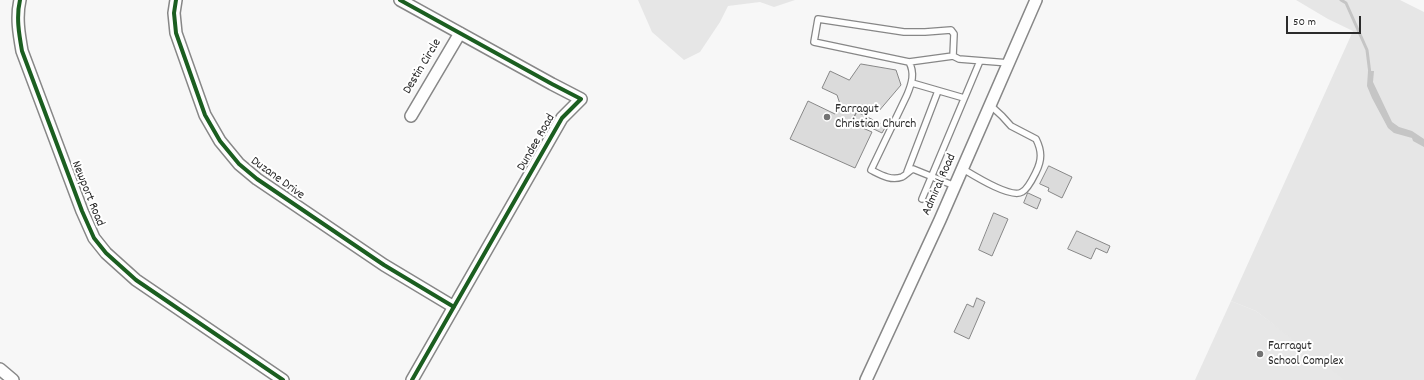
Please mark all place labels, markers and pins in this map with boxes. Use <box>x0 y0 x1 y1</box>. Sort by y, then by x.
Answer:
place label: Farragut Christian Church <box>835 102 916 133</box>
marker: Farragut Christian Church <box>822 112 832 122</box>
place label: Farragut School Complex <box>1268 339 1343 370</box>
marker: Farragut School Complex <box>1255 349 1265 359</box>

